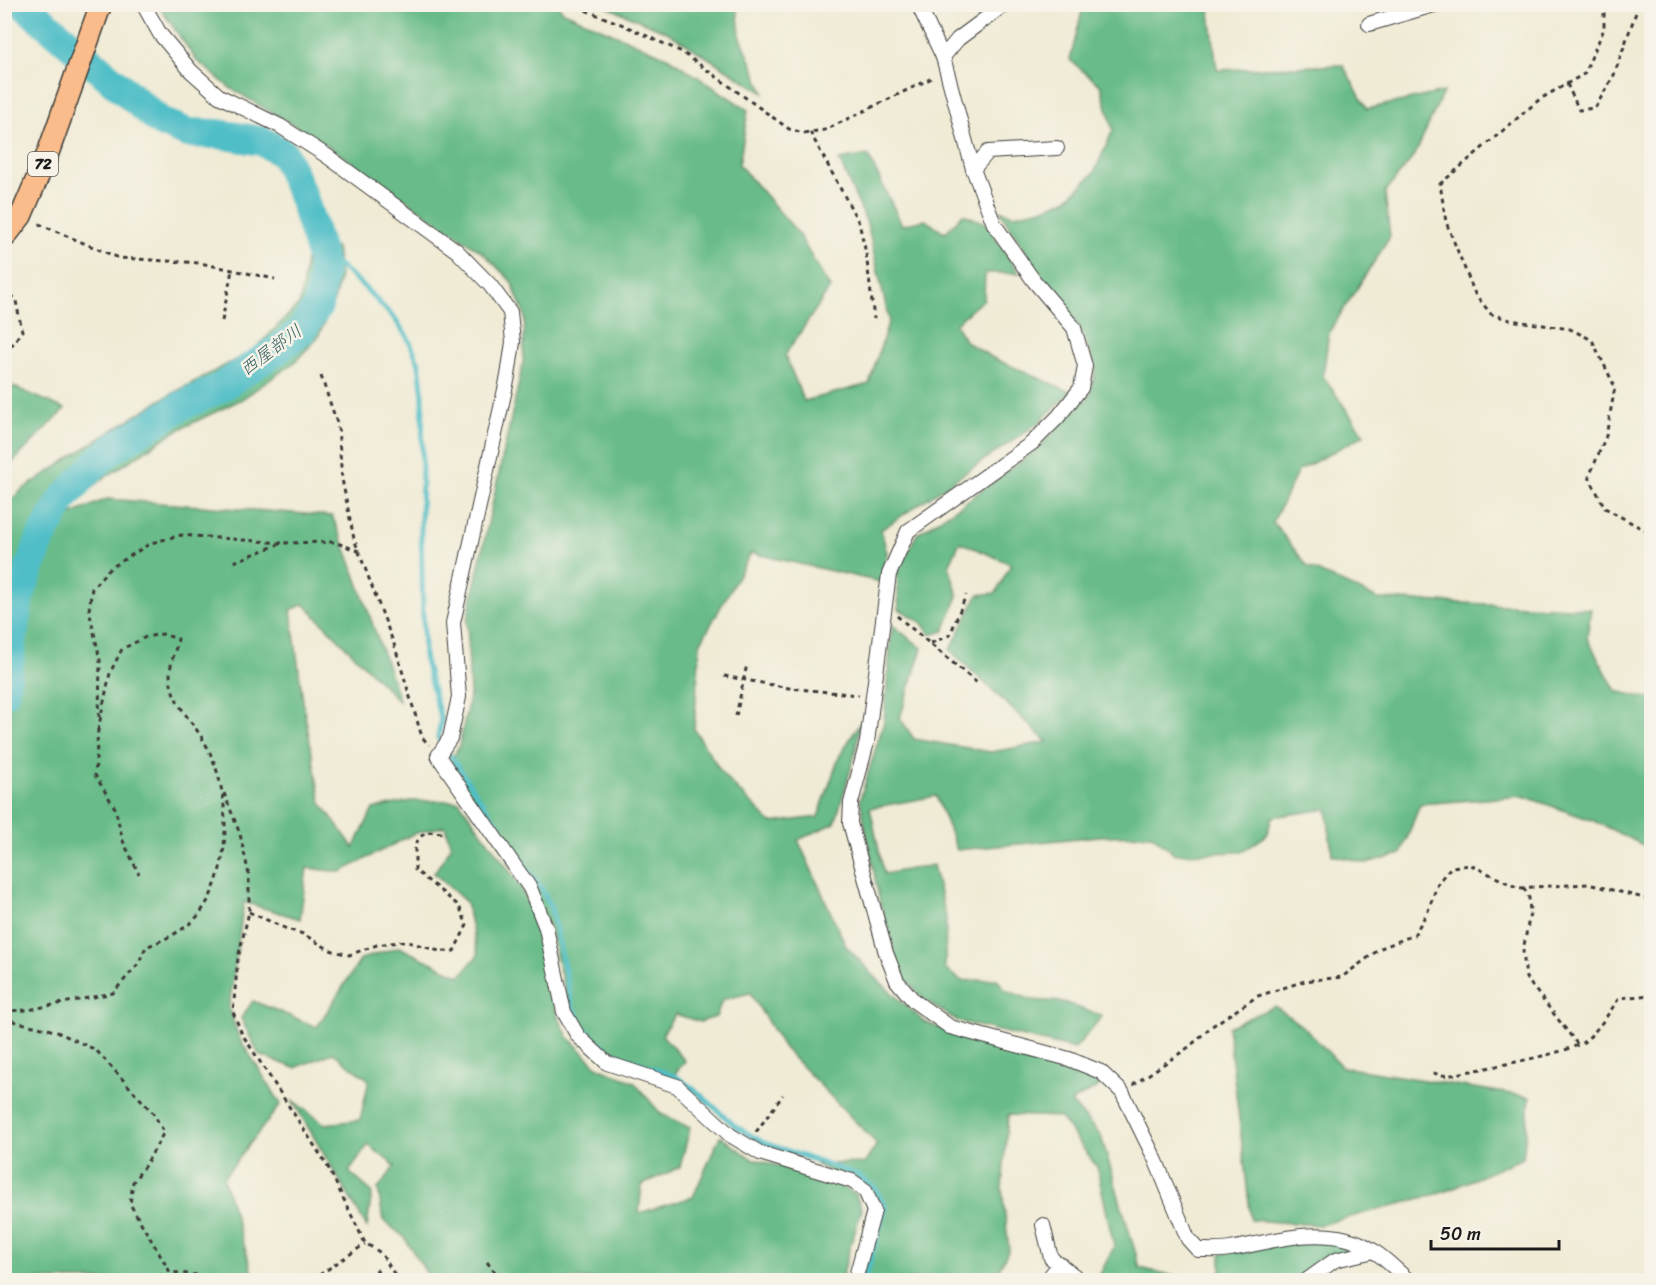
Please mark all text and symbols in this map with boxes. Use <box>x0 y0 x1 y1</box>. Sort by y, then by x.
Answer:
road number: 72 <box>28 152 58 176</box>
water label: 西屋部川 <box>233 316 309 384</box>
scale bar <box>1431 1213 1558 1251</box>
text: 50 m <box>1440 1218 1481 1250</box>

